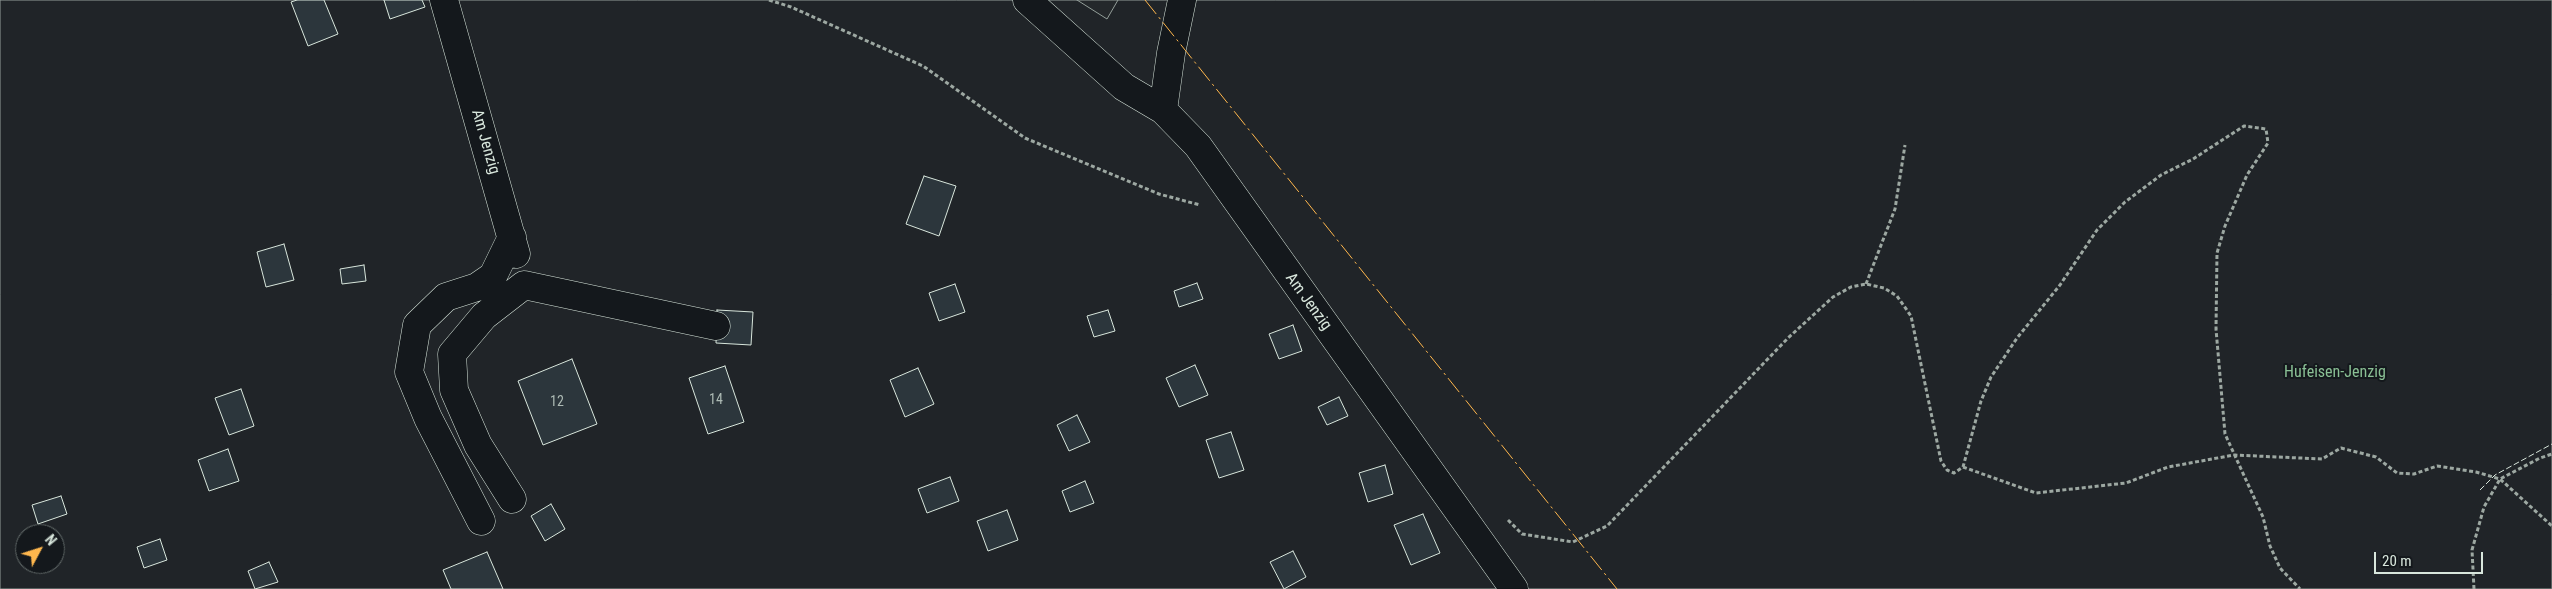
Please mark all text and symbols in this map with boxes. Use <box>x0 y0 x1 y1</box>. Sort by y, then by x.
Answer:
street label: Am Jenzig <box>467 107 503 177</box>
street label: Am Jenzig <box>1281 269 1335 335</box>
park label: Hufeisen-Jenzig <box>2284 363 2386 383</box>
house number: 14 <box>709 392 723 408</box>
house number: 12 <box>550 394 564 410</box>
north arrow <box>15 524 65 574</box>
text: N <box>42 532 60 548</box>
scale bar <box>2377 542 2486 574</box>
text: 20 m <box>2382 552 2412 570</box>

